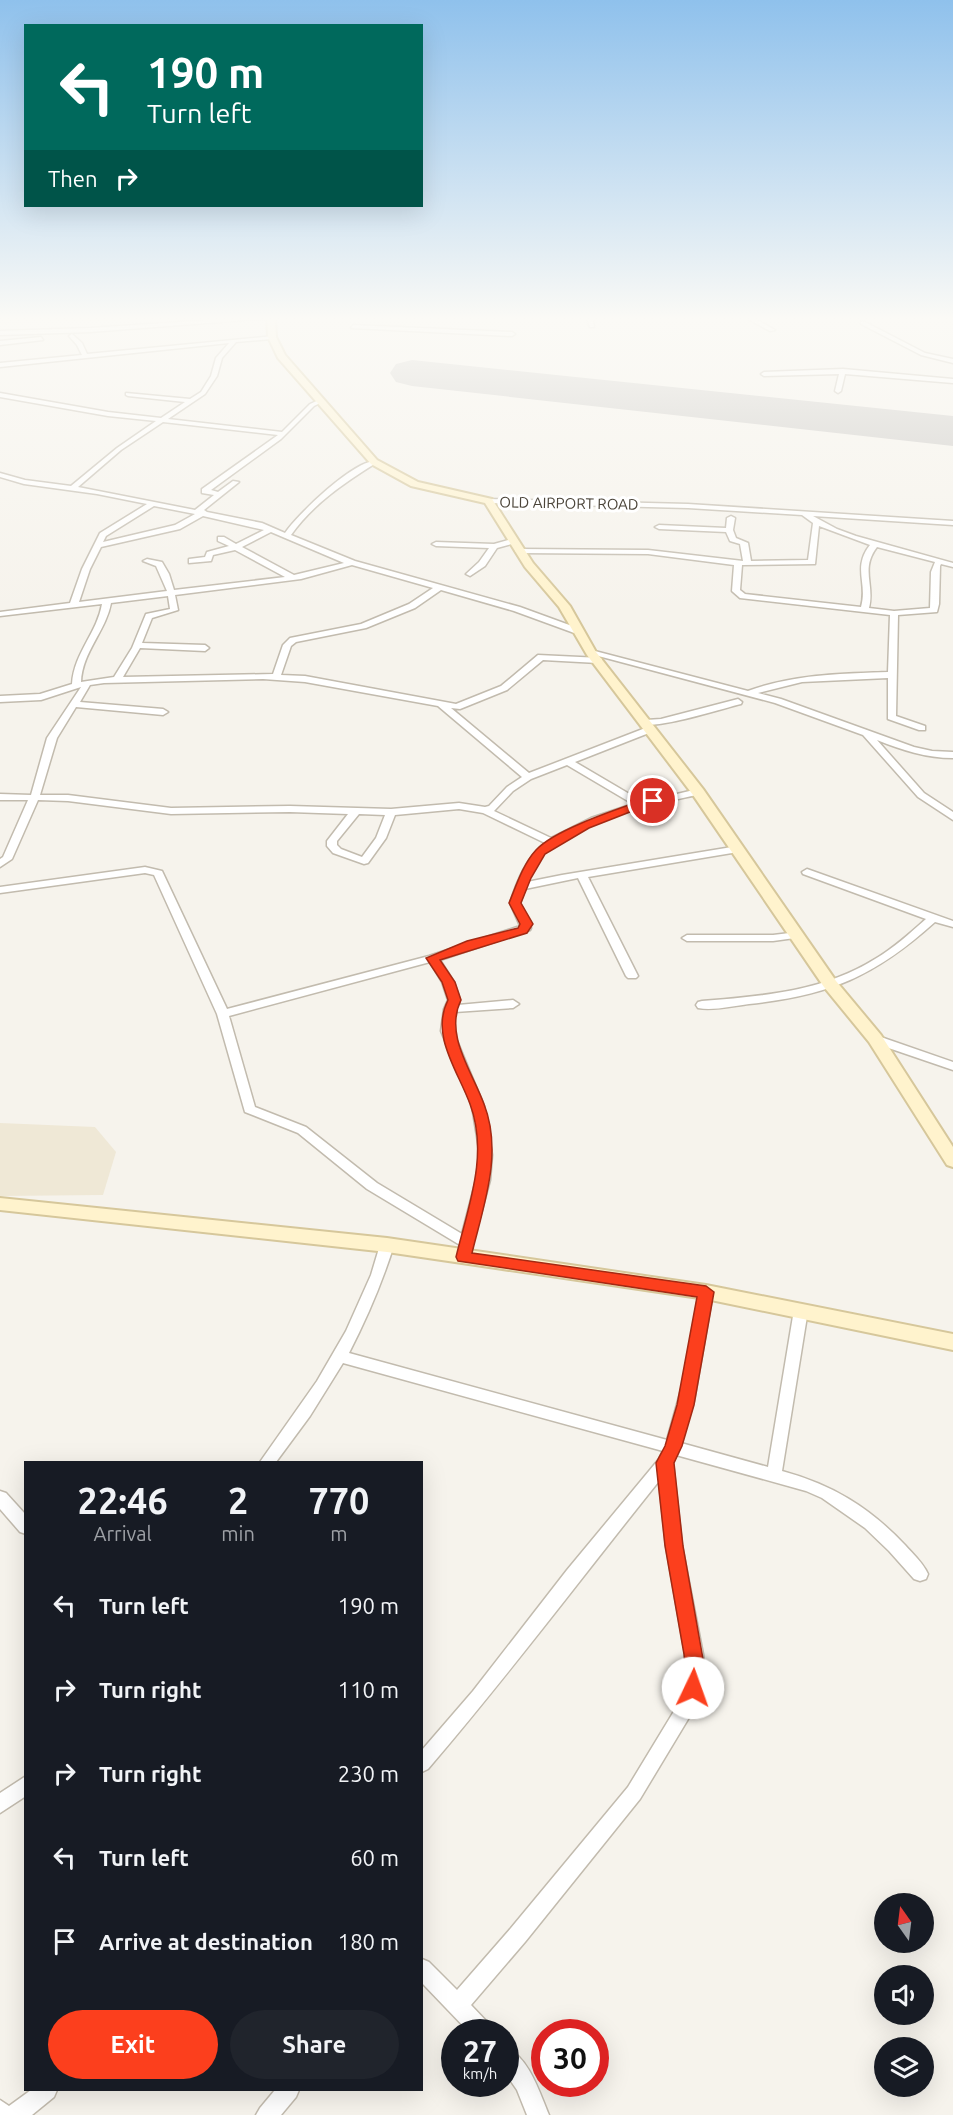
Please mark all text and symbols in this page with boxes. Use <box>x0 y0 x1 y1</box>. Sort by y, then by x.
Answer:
icon: left <box>48 48 126 126</box>
text: 190 m <box>147 49 264 96</box>
text: Turn left <box>147 98 251 128</box>
icon: right <box>110 162 143 195</box>
text: Then <box>48 166 98 191</box>
street label: OLD AIRPORT ROAD <box>499 493 639 513</box>
pin <box>627 775 678 826</box>
icon: arrive <box>636 784 669 817</box>
text: 22:46 <box>78 1480 168 1521</box>
text: 2 <box>228 1480 248 1521</box>
text: 770 <box>308 1480 369 1521</box>
text: Arrival <box>94 1522 152 1545</box>
text: min <box>221 1522 255 1545</box>
text: m <box>330 1522 348 1545</box>
icon: left <box>48 1589 81 1622</box>
text: Turn left <box>99 1593 189 1618</box>
text: 190 m <box>338 1593 399 1618</box>
position arrow <box>661 1656 725 1720</box>
icon: right <box>48 1673 81 1706</box>
text: Turn right <box>99 1677 201 1702</box>
text: 110 m <box>338 1677 399 1702</box>
icon: right <box>48 1757 81 1790</box>
text: Turn right <box>99 1761 201 1786</box>
text: 230 m <box>338 1761 399 1786</box>
icon: left <box>48 1841 81 1874</box>
text: Turn left <box>99 1845 189 1870</box>
text: 60 m <box>350 1845 399 1870</box>
north arrow <box>874 1893 934 1953</box>
map controls <box>874 1893 934 2097</box>
icon: arrive <box>48 1925 81 1958</box>
text: Arrive at destination <box>99 1929 313 1954</box>
text: 180 m <box>338 1929 399 1954</box>
button: sound <box>874 1965 934 2025</box>
button: Exit <box>48 2010 218 2079</box>
button: Share <box>230 2010 399 2079</box>
speed limit sign: 30 <box>531 2019 609 2097</box>
text: 27 <box>463 2034 497 2068</box>
button: layers <box>874 2037 934 2097</box>
text: km/h <box>463 2065 497 2082</box>

